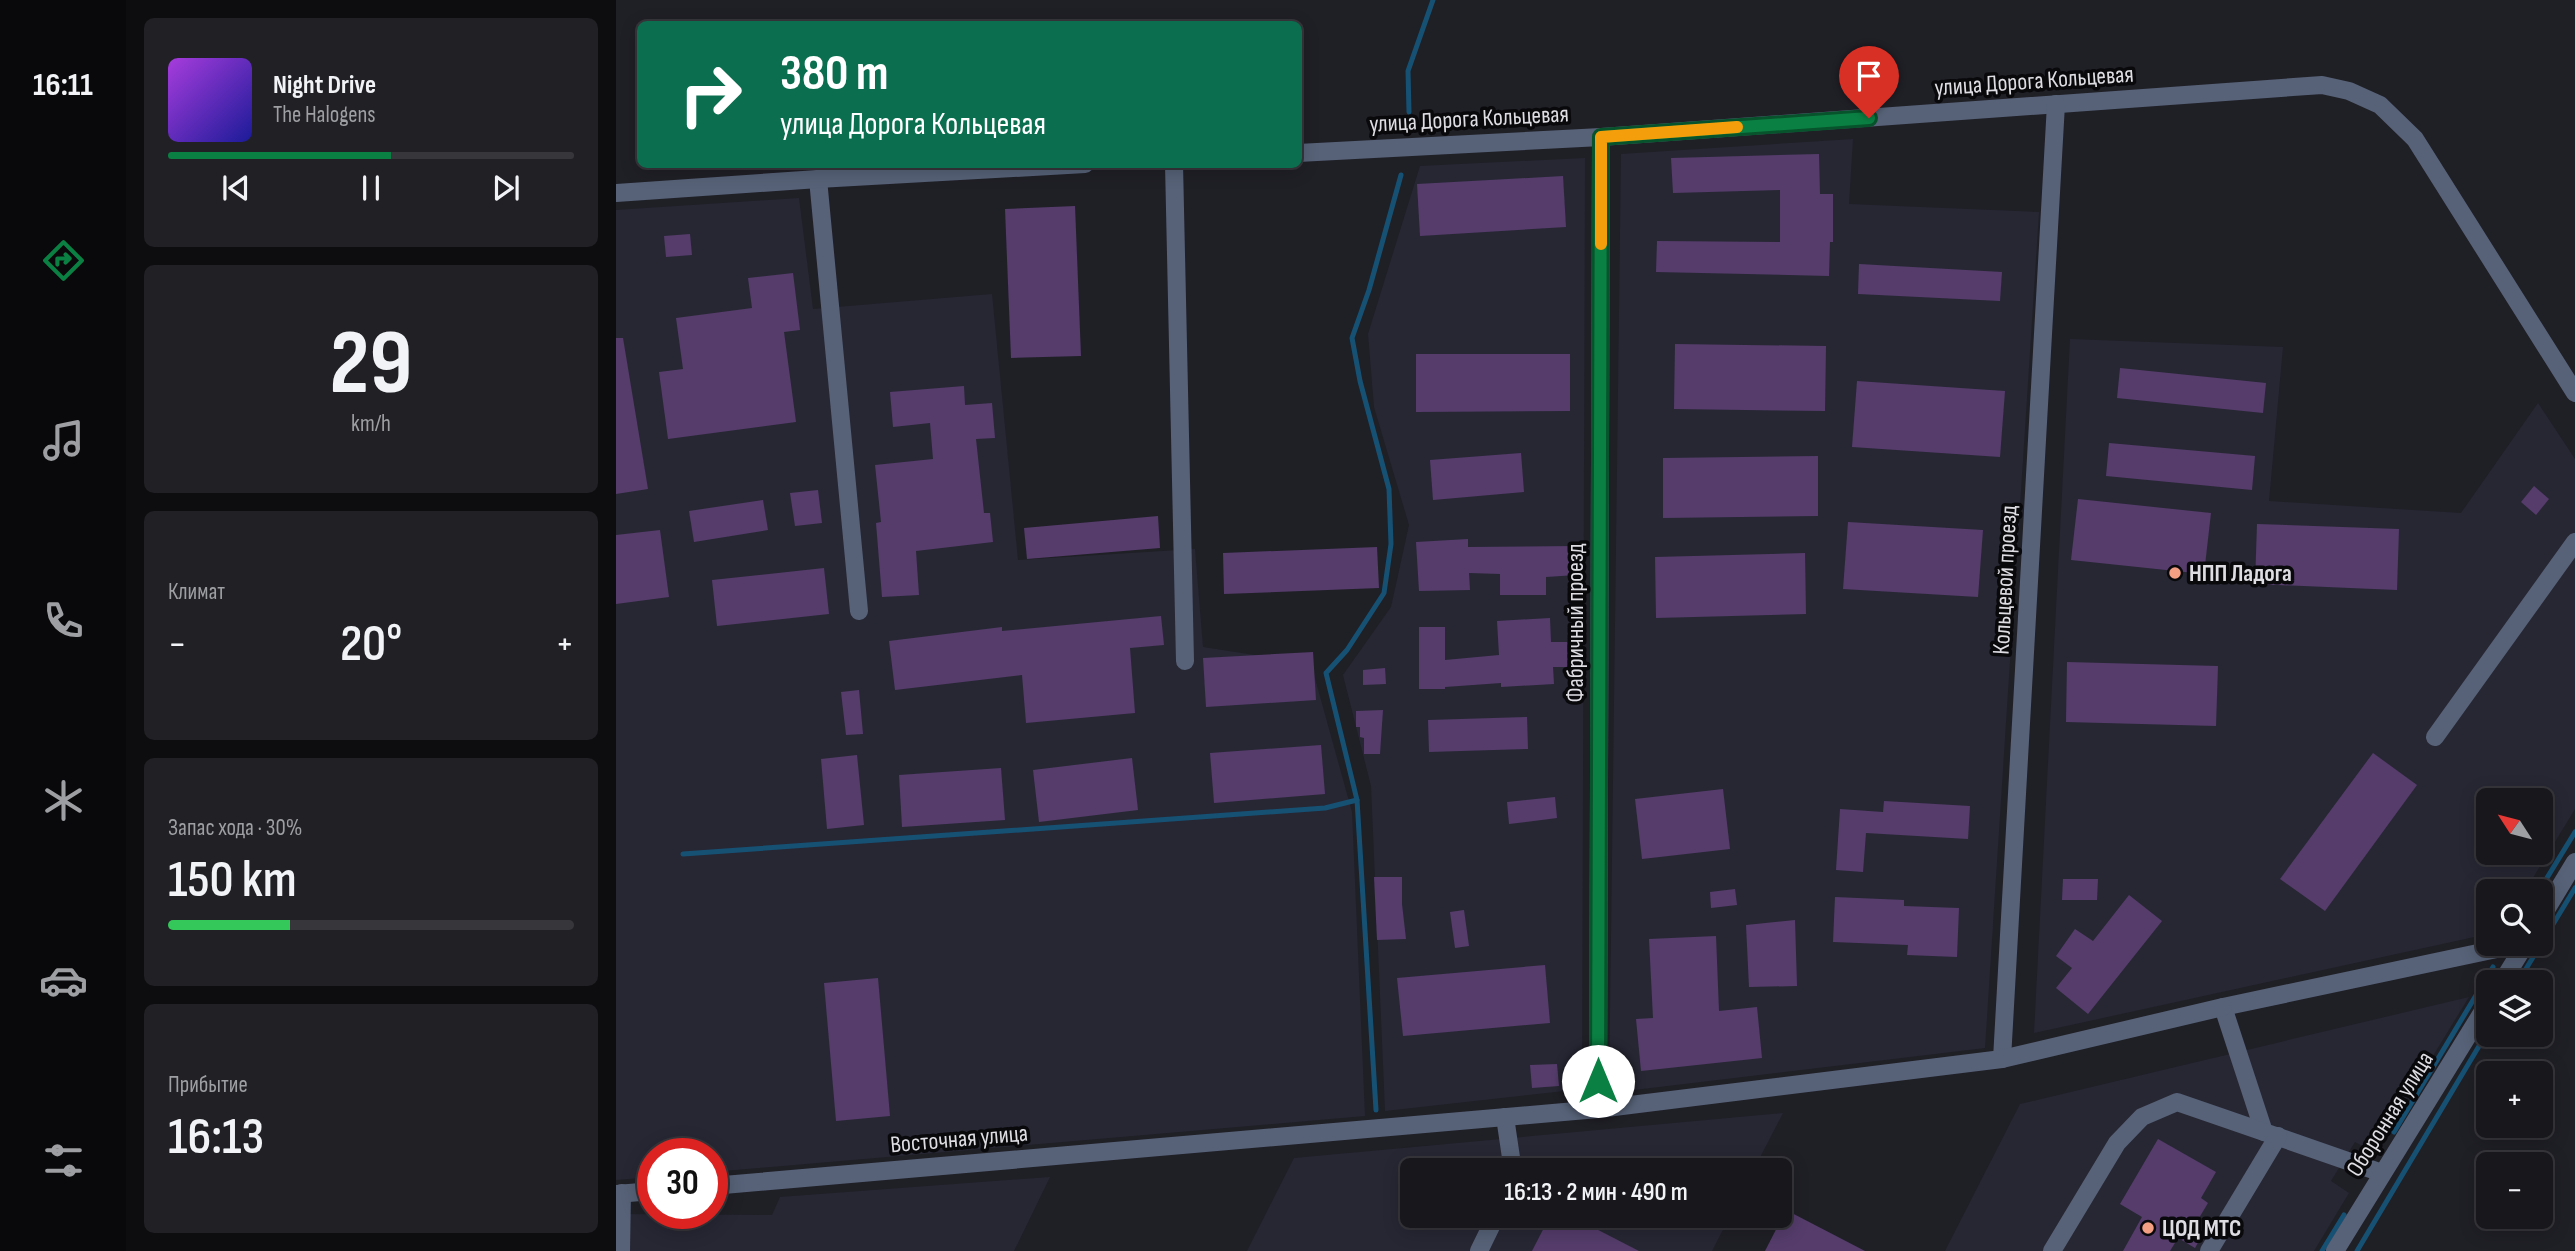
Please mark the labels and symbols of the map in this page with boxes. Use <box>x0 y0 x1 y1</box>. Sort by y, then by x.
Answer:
pin <box>1839 46 1899 118</box>
street label: улица Дорога Кольцевая <box>1933 60 2135 102</box>
street label: улица Дорога Кольцевая <box>1369 99 1569 139</box>
street label: Кольцевой проезд <box>1987 505 2023 655</box>
street label: Фабричный проезд <box>1561 544 1590 702</box>
place label: НПП Ладога <box>2189 559 2292 588</box>
marker: НПП Ладога <box>2167 565 2183 581</box>
north arrow <box>2476 788 2553 864</box>
position arrow <box>1561 1044 1635 1118</box>
street label: Оборонная улица <box>2340 1046 2440 1182</box>
street label: Восточная улица <box>889 1119 1029 1159</box>
speed limit sign: 30 <box>637 1138 728 1229</box>
place label: ЦОД МТС <box>2162 1214 2241 1243</box>
marker: ЦОД МТС <box>2140 1220 2156 1236</box>

